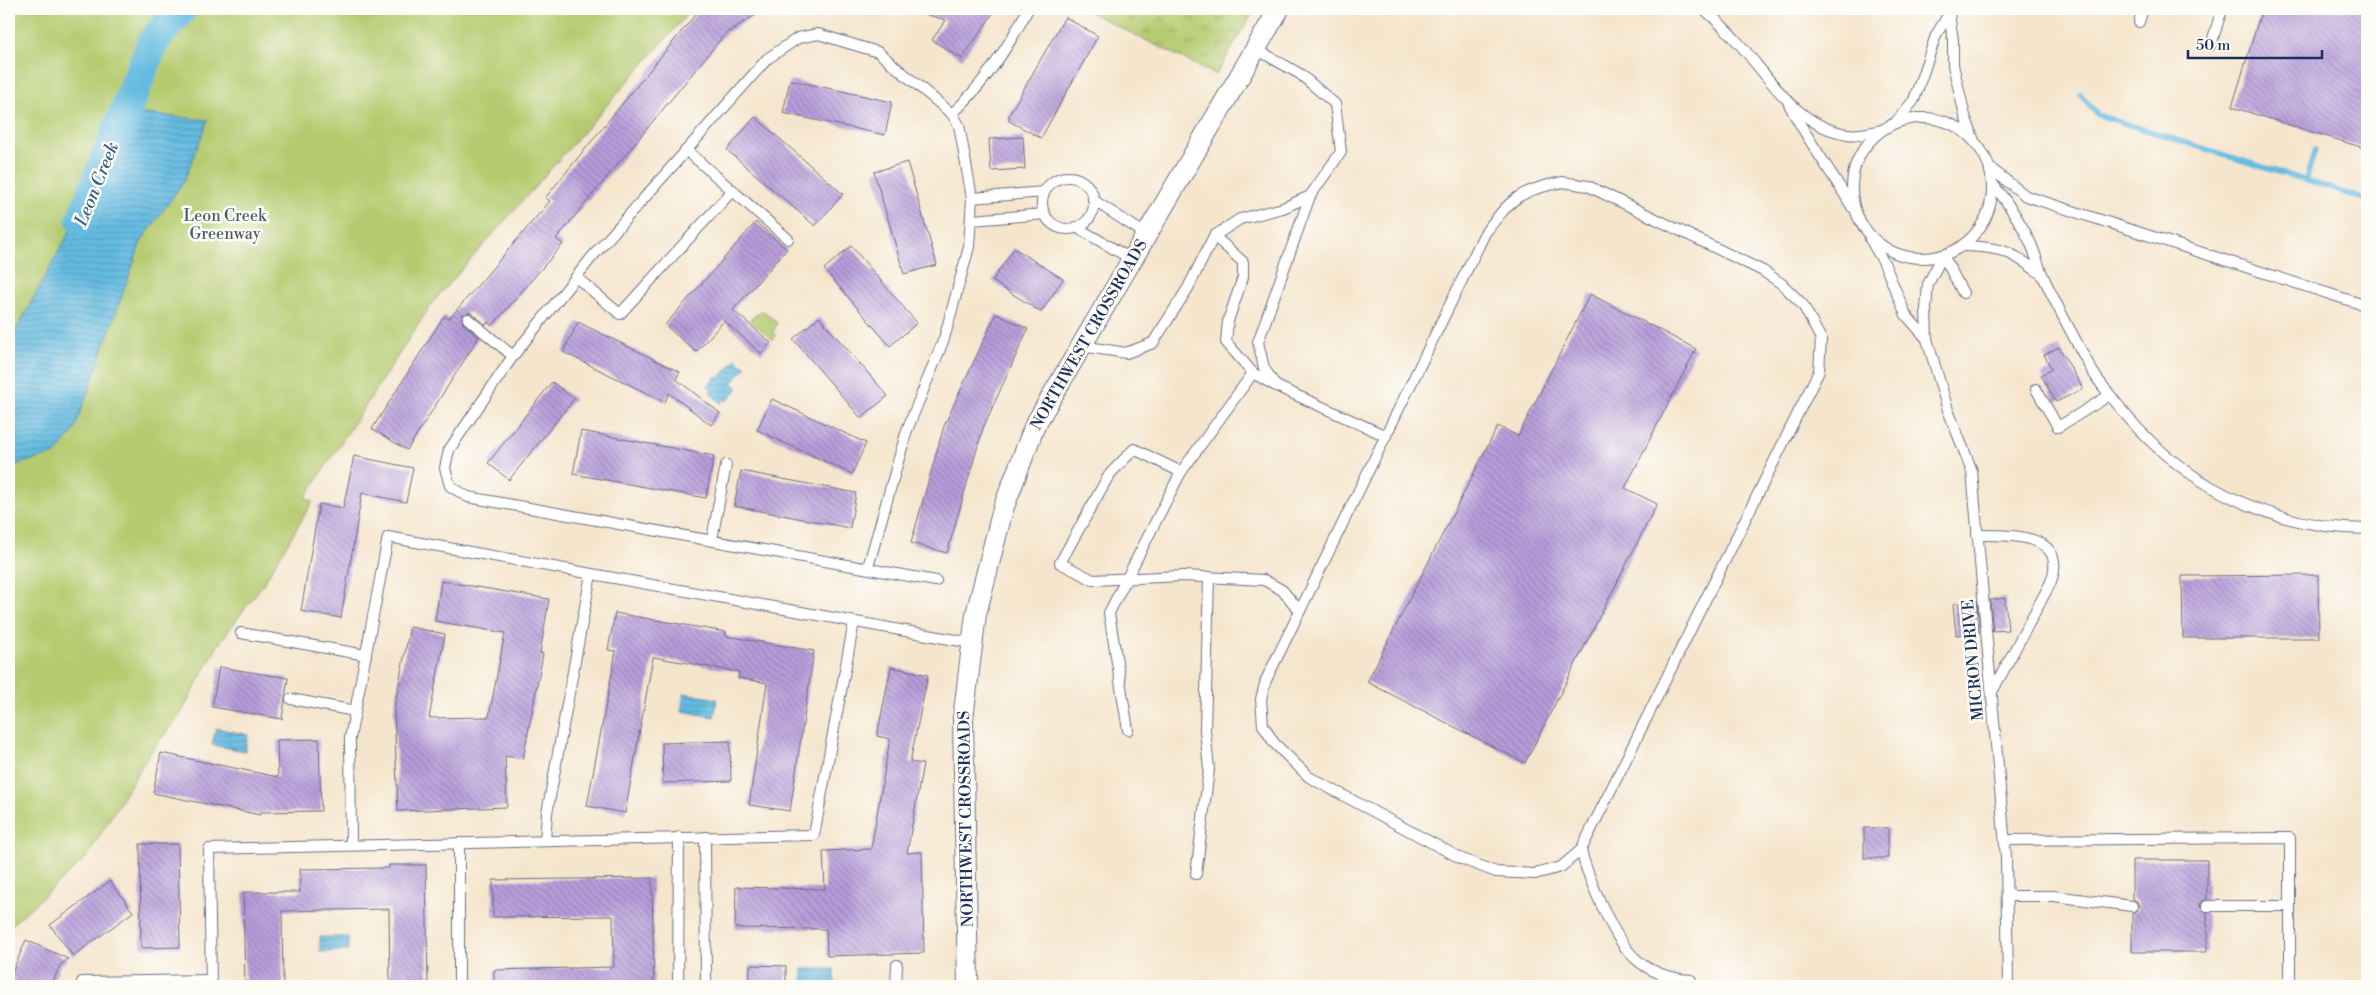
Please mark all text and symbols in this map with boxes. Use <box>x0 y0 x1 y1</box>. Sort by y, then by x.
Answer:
scale bar <box>2188 28 2322 60</box>
text: 50 m <box>2196 36 2230 55</box>
water label: Leon Creek <box>69 139 124 230</box>
park label: Leon Creek Greenway <box>184 206 268 244</box>
street label: NORTHWEST CROSSROADS <box>1026 236 1152 434</box>
street label: MICRON DRIVE <box>1958 599 1988 721</box>
street label: NORTHWEST CROSSROADS <box>954 710 978 928</box>

